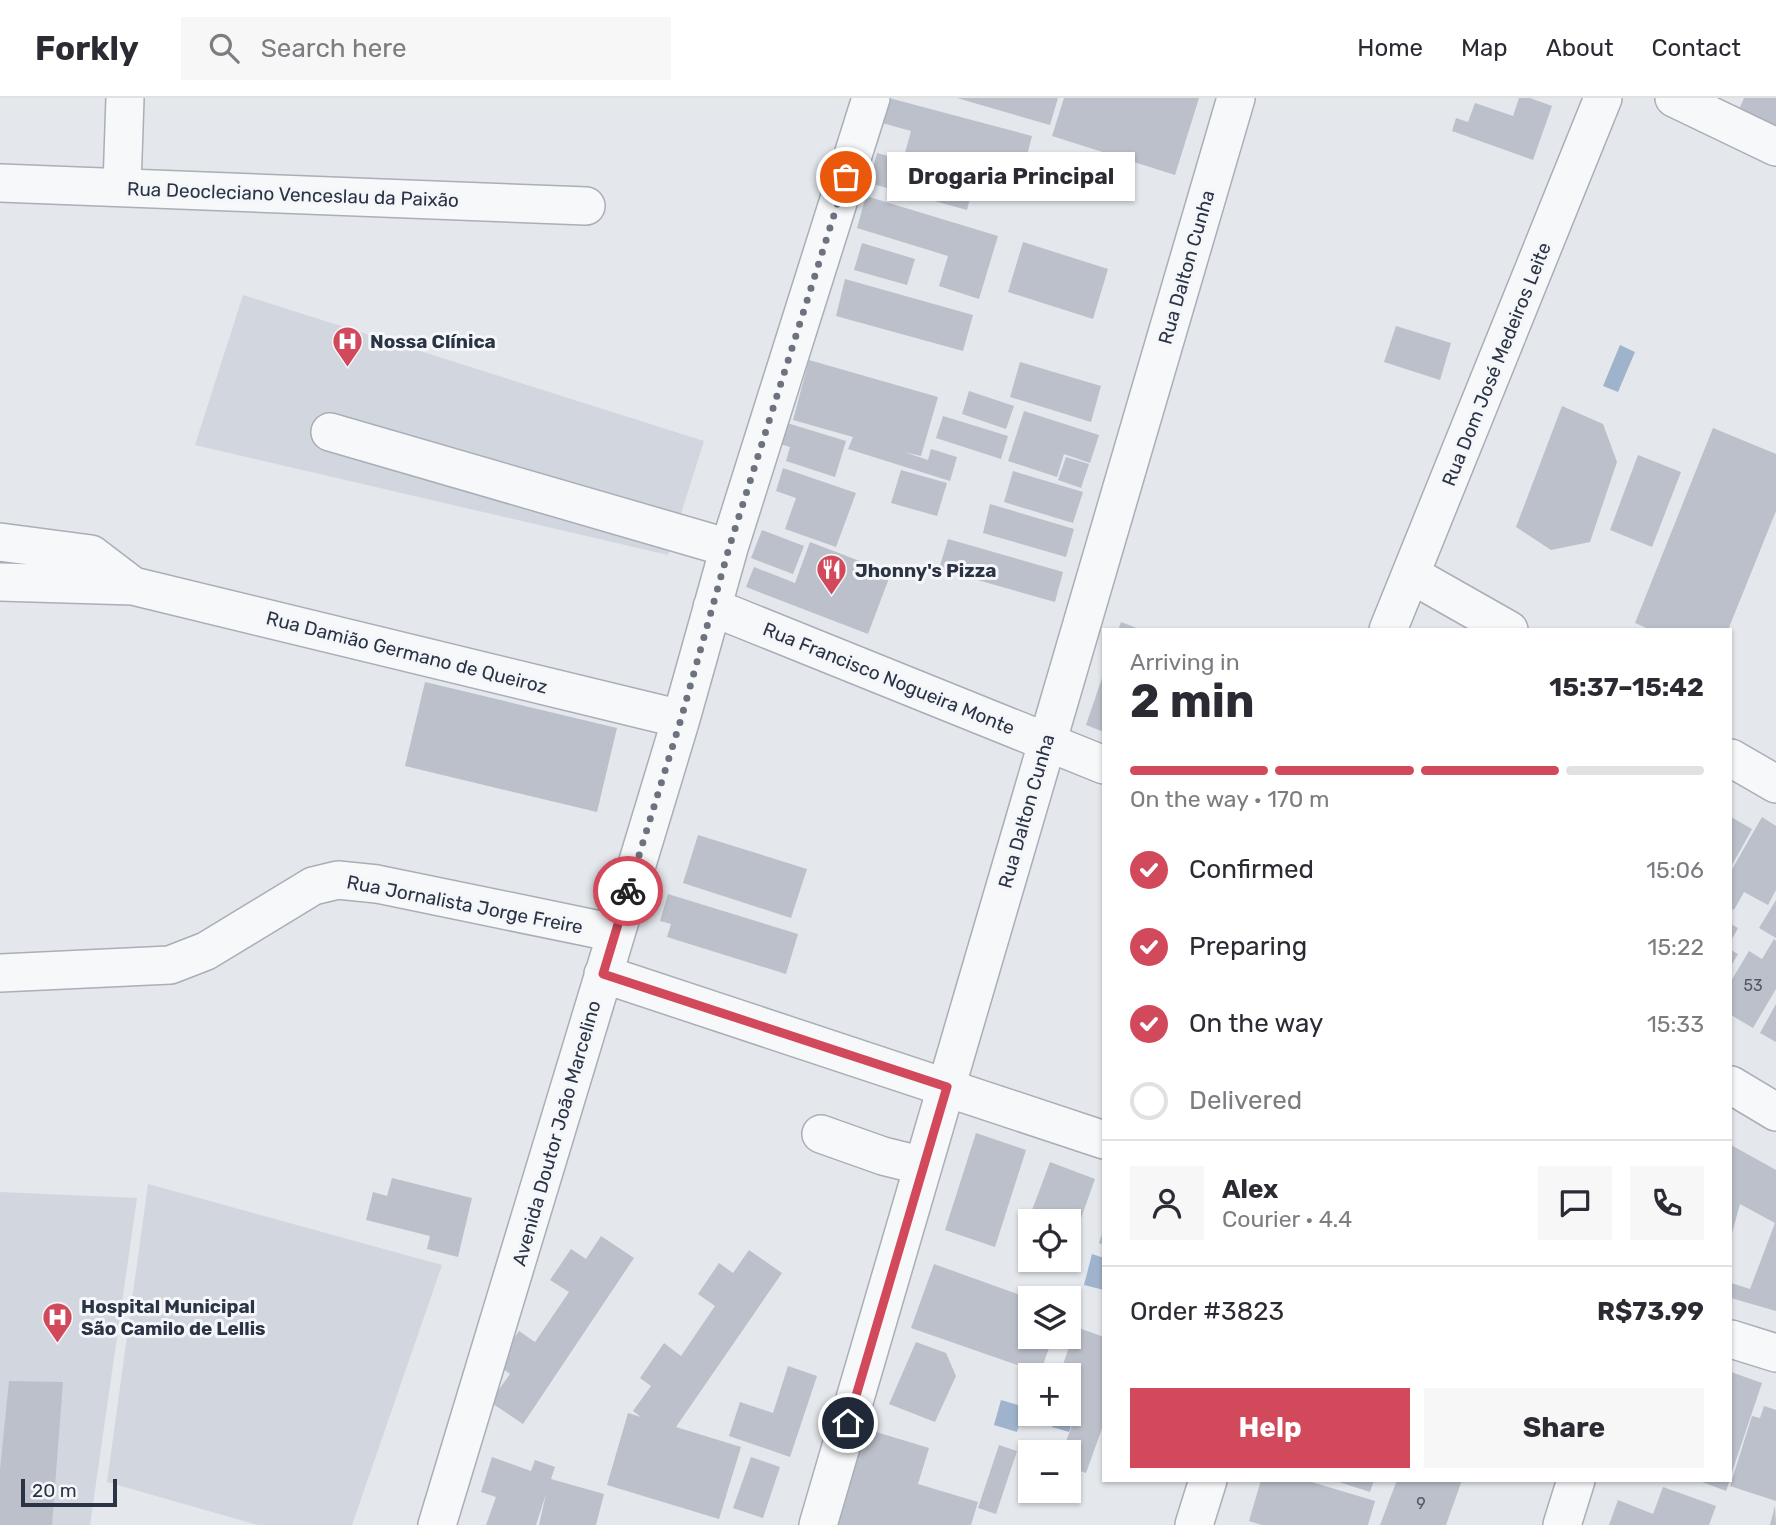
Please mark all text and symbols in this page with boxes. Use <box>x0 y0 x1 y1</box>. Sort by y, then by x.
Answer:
search box <box>181 17 671 80</box>
text: Forkly <box>35 29 139 68</box>
icon: search <box>205 29 243 67</box>
text: Search here <box>261 33 407 64</box>
text: Home <box>1357 34 1423 62</box>
text: Map <box>1461 34 1508 62</box>
text: About <box>1546 34 1614 62</box>
text: Contact <box>1652 34 1741 62</box>
pin <box>816 147 876 207</box>
callout: Drogaria Principal <box>888 153 1136 202</box>
icon: bag <box>827 158 865 196</box>
text: Drogaria Principal <box>908 162 1114 190</box>
street label: Rua Deocleciano Venceslau da Paixão <box>127 177 459 212</box>
street label: Rua Dalton Cunha <box>1153 187 1220 347</box>
street label: Rua Dom José Medeiros Leite <box>1437 239 1556 489</box>
hospital icon: Nossa Clínica <box>330 324 364 368</box>
place label: Nossa Clínica <box>370 330 496 353</box>
restaurant icon: Jhonny's Pizza <box>815 553 849 597</box>
place label: Jhonny's Pizza <box>855 559 996 582</box>
street label: Rua Damião Germano de Queiroz <box>264 606 550 699</box>
street label: Rua Francisco Nogueira Monte <box>760 617 1018 740</box>
text: Arriving in <box>1130 648 1240 676</box>
text: 15:37–15:42 <box>1549 672 1704 703</box>
text: 2 min <box>1130 674 1255 729</box>
street label: Rua Dalton Cunha <box>993 731 1060 891</box>
text: On the way · 170 m <box>1130 785 1329 813</box>
icon: check <box>1130 851 1168 889</box>
text: Confirmed <box>1189 854 1314 885</box>
courier <box>593 856 663 926</box>
text: 15:06 <box>1646 856 1704 884</box>
street label: Rua Jornalista Jorge Freire <box>345 870 585 939</box>
icon: bike <box>609 872 647 910</box>
icon: check <box>1130 928 1168 966</box>
text: Preparing <box>1189 931 1307 962</box>
text: 15:22 <box>1648 933 1704 961</box>
house number: 53 <box>1743 976 1763 995</box>
street label: Avenida Doutor João Marcelino <box>508 998 605 1269</box>
icon: check <box>1130 1005 1168 1043</box>
text: On the way <box>1189 1008 1323 1039</box>
text: 15:33 <box>1647 1010 1704 1038</box>
text: Delivered <box>1189 1085 1302 1116</box>
button: person <box>1130 1166 1204 1240</box>
button: chat <box>1538 1166 1612 1240</box>
button: phone <box>1630 1166 1704 1240</box>
text: Alex <box>1222 1174 1278 1205</box>
text: Courier · 4.4 <box>1222 1205 1352 1233</box>
map controls <box>1018 1209 1081 1503</box>
button: locate <box>1018 1209 1081 1272</box>
button: layers <box>1018 1286 1081 1349</box>
place label: Hospital Municipal São Camilo de Lellis <box>81 1295 266 1340</box>
text: Order #3823 <box>1130 1296 1284 1327</box>
text: R$73.99 <box>1597 1296 1704 1327</box>
hospital icon: Hospital Municipal São Camilo de Lellis <box>41 1300 75 1344</box>
button: + <box>1018 1363 1081 1426</box>
button: Help <box>1130 1388 1410 1468</box>
button: Share <box>1424 1388 1704 1468</box>
pin <box>818 1393 878 1453</box>
icon: home <box>829 1404 867 1442</box>
button: − <box>1018 1440 1081 1503</box>
scale bar <box>21 1476 117 1508</box>
text: 20 m <box>32 1479 77 1502</box>
house number: 9 <box>1416 1494 1426 1513</box>

